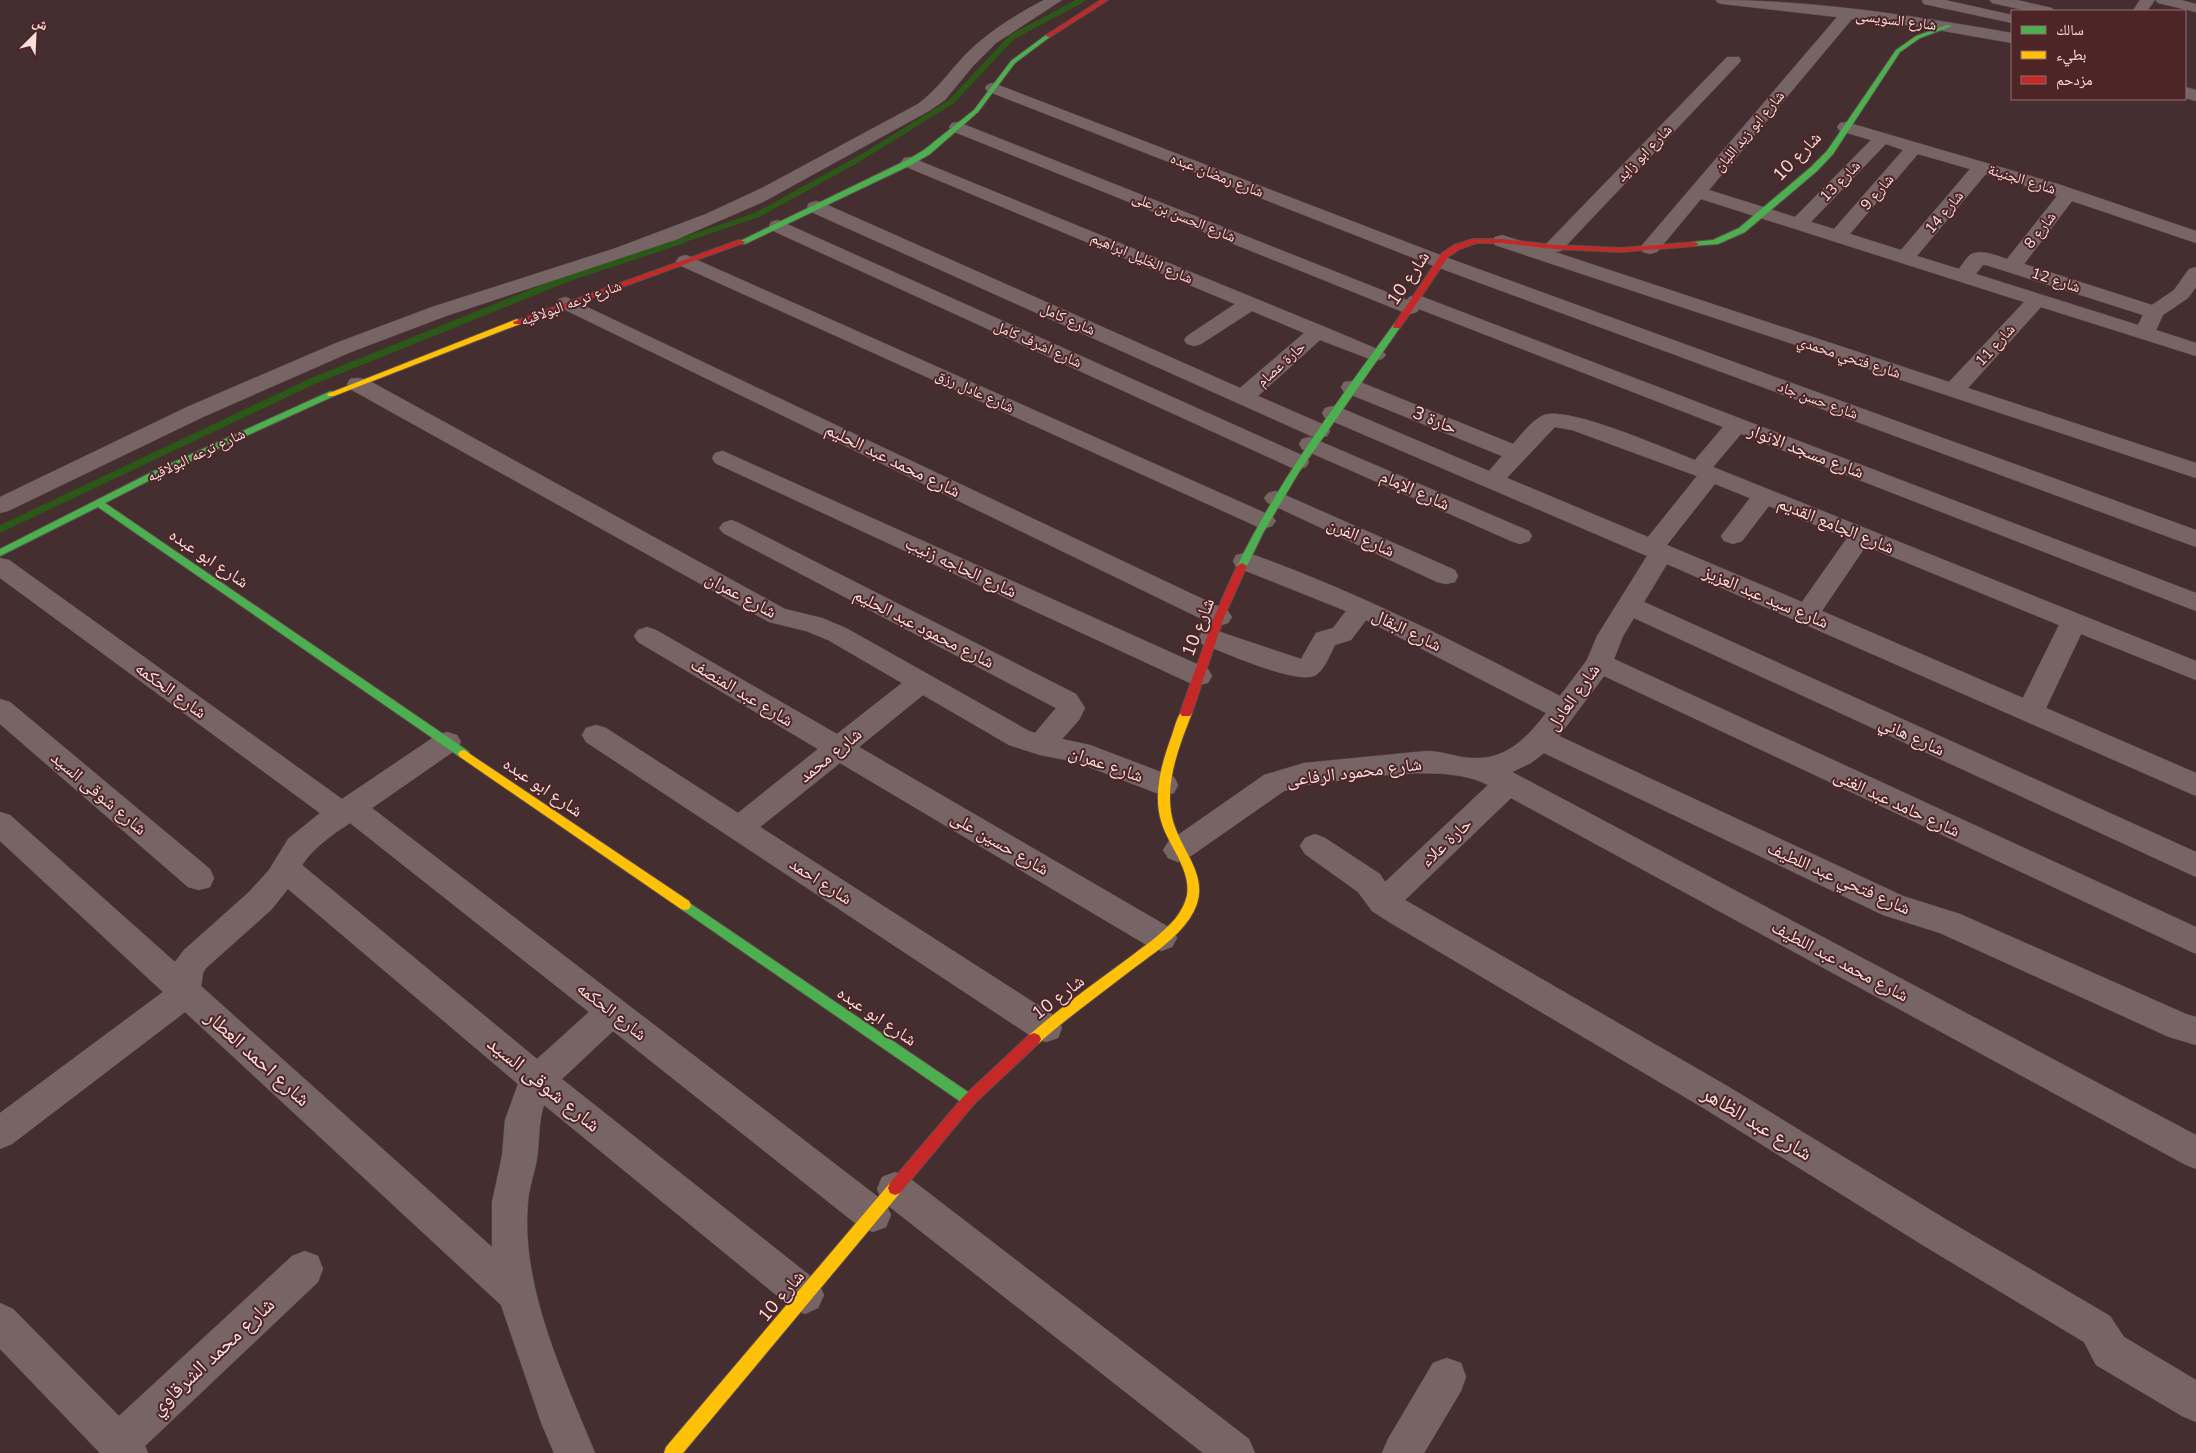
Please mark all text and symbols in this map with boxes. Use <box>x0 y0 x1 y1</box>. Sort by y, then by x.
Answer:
street label: شارع السويسى <box>1854 5 1938 35</box>
north arrow <box>10 10 60 60</box>
legend <box>2011 10 2186 100</box>
text: ش <box>29 12 51 35</box>
text: سالك <box>2056 20 2084 40</box>
text: بطيء <box>2056 45 2086 67</box>
text: مزدحم <box>2056 70 2093 90</box>
street label: شارع ابو زيد اللبان <box>1709 86 1789 176</box>
street label: شارع ابو زايد <box>1612 120 1676 186</box>
street label: شارع 10 <box>1767 126 1827 186</box>
street label: شارع رمضان عبده <box>1168 148 1267 202</box>
street label: شارع 13 <box>1815 156 1865 206</box>
street label: شارع الجنينة <box>1986 159 2059 199</box>
street label: شارع 9 <box>1856 170 1898 214</box>
street label: شارع 14 <box>1920 186 1968 238</box>
street label: شارع الحسن بن على <box>1129 187 1239 247</box>
street label: شارع 8 <box>2019 207 2061 252</box>
street label: شارع الخليل ابراهيم <box>1088 227 1196 289</box>
street label: شارع 10 <box>1381 246 1435 310</box>
street label: شارع 12 <box>2029 263 2083 297</box>
street label: شارع ترعه البولاقيه <box>518 275 624 331</box>
street label: شارع كامل <box>1037 298 1099 340</box>
street label: شارع اشرف كامل <box>991 316 1085 372</box>
street label: شارع 11 <box>1971 319 2019 370</box>
street label: شارع فتحي محمدي <box>1794 331 1903 385</box>
street label: حارة عصام <box>1252 336 1310 391</box>
street label: شارع عادل رزق <box>933 365 1018 417</box>
street label: شارع حسن جاد <box>1775 376 1861 424</box>
street label: حارة 3 <box>1409 400 1461 440</box>
street label: شارع محمد عبد الحليم <box>821 417 965 503</box>
street label: شارع مسجد الانوار <box>1744 418 1867 484</box>
street label: شارع ترعه البولاقيه <box>144 423 248 487</box>
street label: شارع الإمام <box>1376 464 1454 516</box>
street label: شارع الجامع القديم <box>1774 491 1898 559</box>
street label: شارع الفرن <box>1323 511 1399 563</box>
street label: شارع ابو عبده <box>164 523 254 593</box>
street label: شارع الحاجه زنيب <box>901 531 1021 603</box>
street label: شارع سيد عبد العزيز <box>1699 559 1832 634</box>
street label: شارع عمران <box>701 566 781 624</box>
street label: شارع محمود عبد الحليم <box>850 582 998 674</box>
street label: شارع 10 <box>1176 594 1220 660</box>
street label: شارع البقال <box>1368 603 1446 657</box>
street label: شارع عبد المنصف <box>686 652 798 732</box>
street label: شارع الحكمه <box>130 656 212 724</box>
street label: شارع العادل <box>1541 659 1605 735</box>
street label: شارع هاني <box>1874 710 1949 764</box>
street label: شارع محمد <box>793 722 867 788</box>
street label: شارع عمران <box>1065 740 1147 788</box>
street label: شارع شوقى السيد <box>46 746 152 840</box>
street label: شارع ابو عبده <box>498 752 588 822</box>
street label: شارع محمود الرفاعى <box>1285 752 1423 792</box>
street label: شارع حامد عبد الغنى <box>1830 763 1964 843</box>
street label: شارع حسين على <box>946 805 1054 881</box>
street label: حارة علاء <box>1415 812 1477 872</box>
street label: شارع فتحي عبد اللطيف <box>1763 836 1914 923</box>
street label: شارع احمد <box>785 852 857 910</box>
street label: شارع محمد عبد اللطيف <box>1767 915 1913 1007</box>
street label: شارع 10 <box>1027 969 1089 1025</box>
street label: شارع الحكمه <box>572 976 652 1046</box>
street label: شارع ابو عبده <box>832 981 922 1051</box>
street label: شارع احمد العطار <box>199 1003 317 1113</box>
street label: شارع شوقى السيد <box>481 1030 607 1138</box>
street label: شارع عبد الظاهر <box>1696 1078 1818 1167</box>
street label: شارع 10 <box>752 1265 810 1327</box>
street label: شارع محمد الشرقاوي <box>143 1291 282 1423</box>

